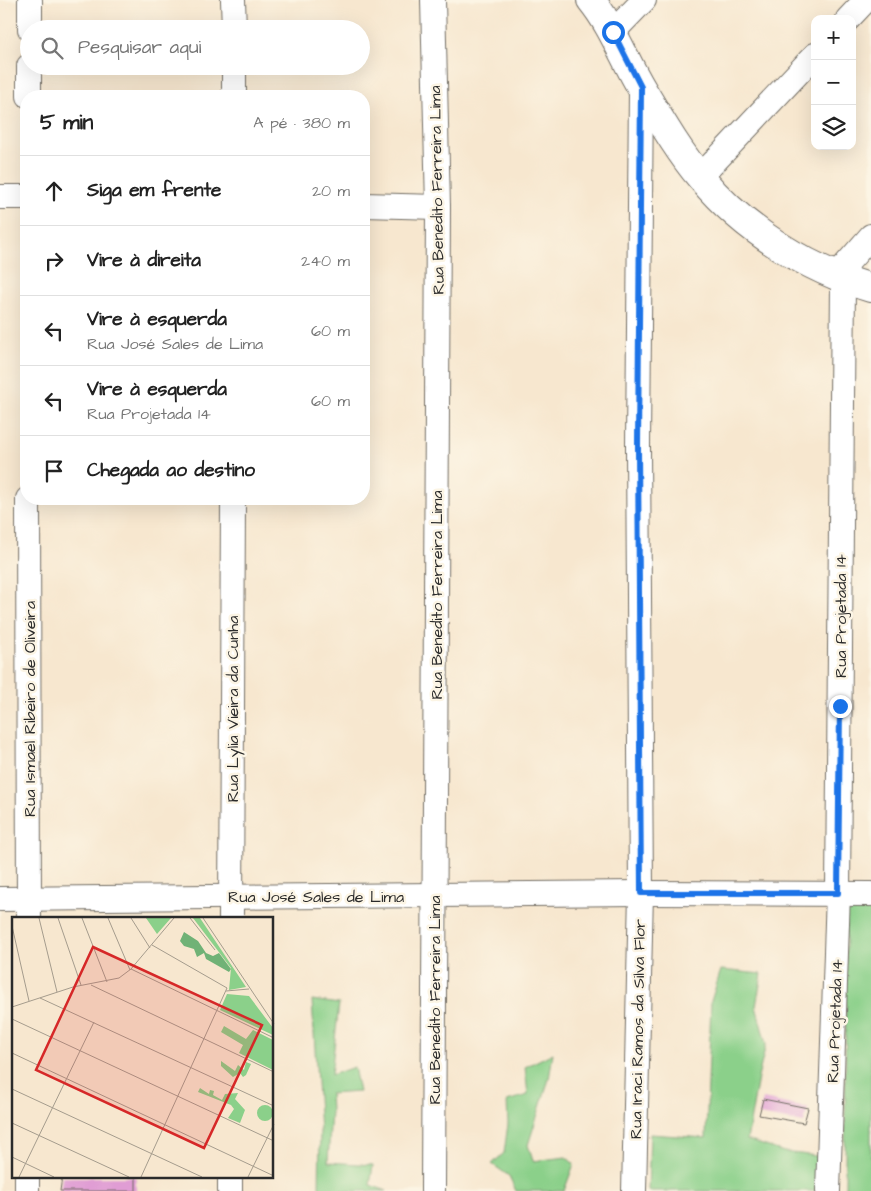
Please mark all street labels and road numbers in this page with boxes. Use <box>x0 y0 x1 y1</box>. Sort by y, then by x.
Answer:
street label: Rua Benedito Ferreira Lima <box>424 85 450 295</box>
street label: Rua Benedito Ferreira Lima <box>426 490 448 700</box>
street label: Rua Projetada 14 <box>830 554 852 678</box>
street label: Rua Ismael Ribeiro de Oliveira <box>19 601 41 817</box>
street label: Rua Lylia Vieira da Cunha <box>222 616 245 802</box>
street label: Rua José Sales de Lima <box>228 886 404 908</box>
street label: Rua Benedito Ferreira Lima <box>424 895 446 1105</box>
street label: Rua Iraci Ramos da Silva Flor <box>625 919 651 1139</box>
street label: Rua Projetada 14 <box>822 959 848 1083</box>

